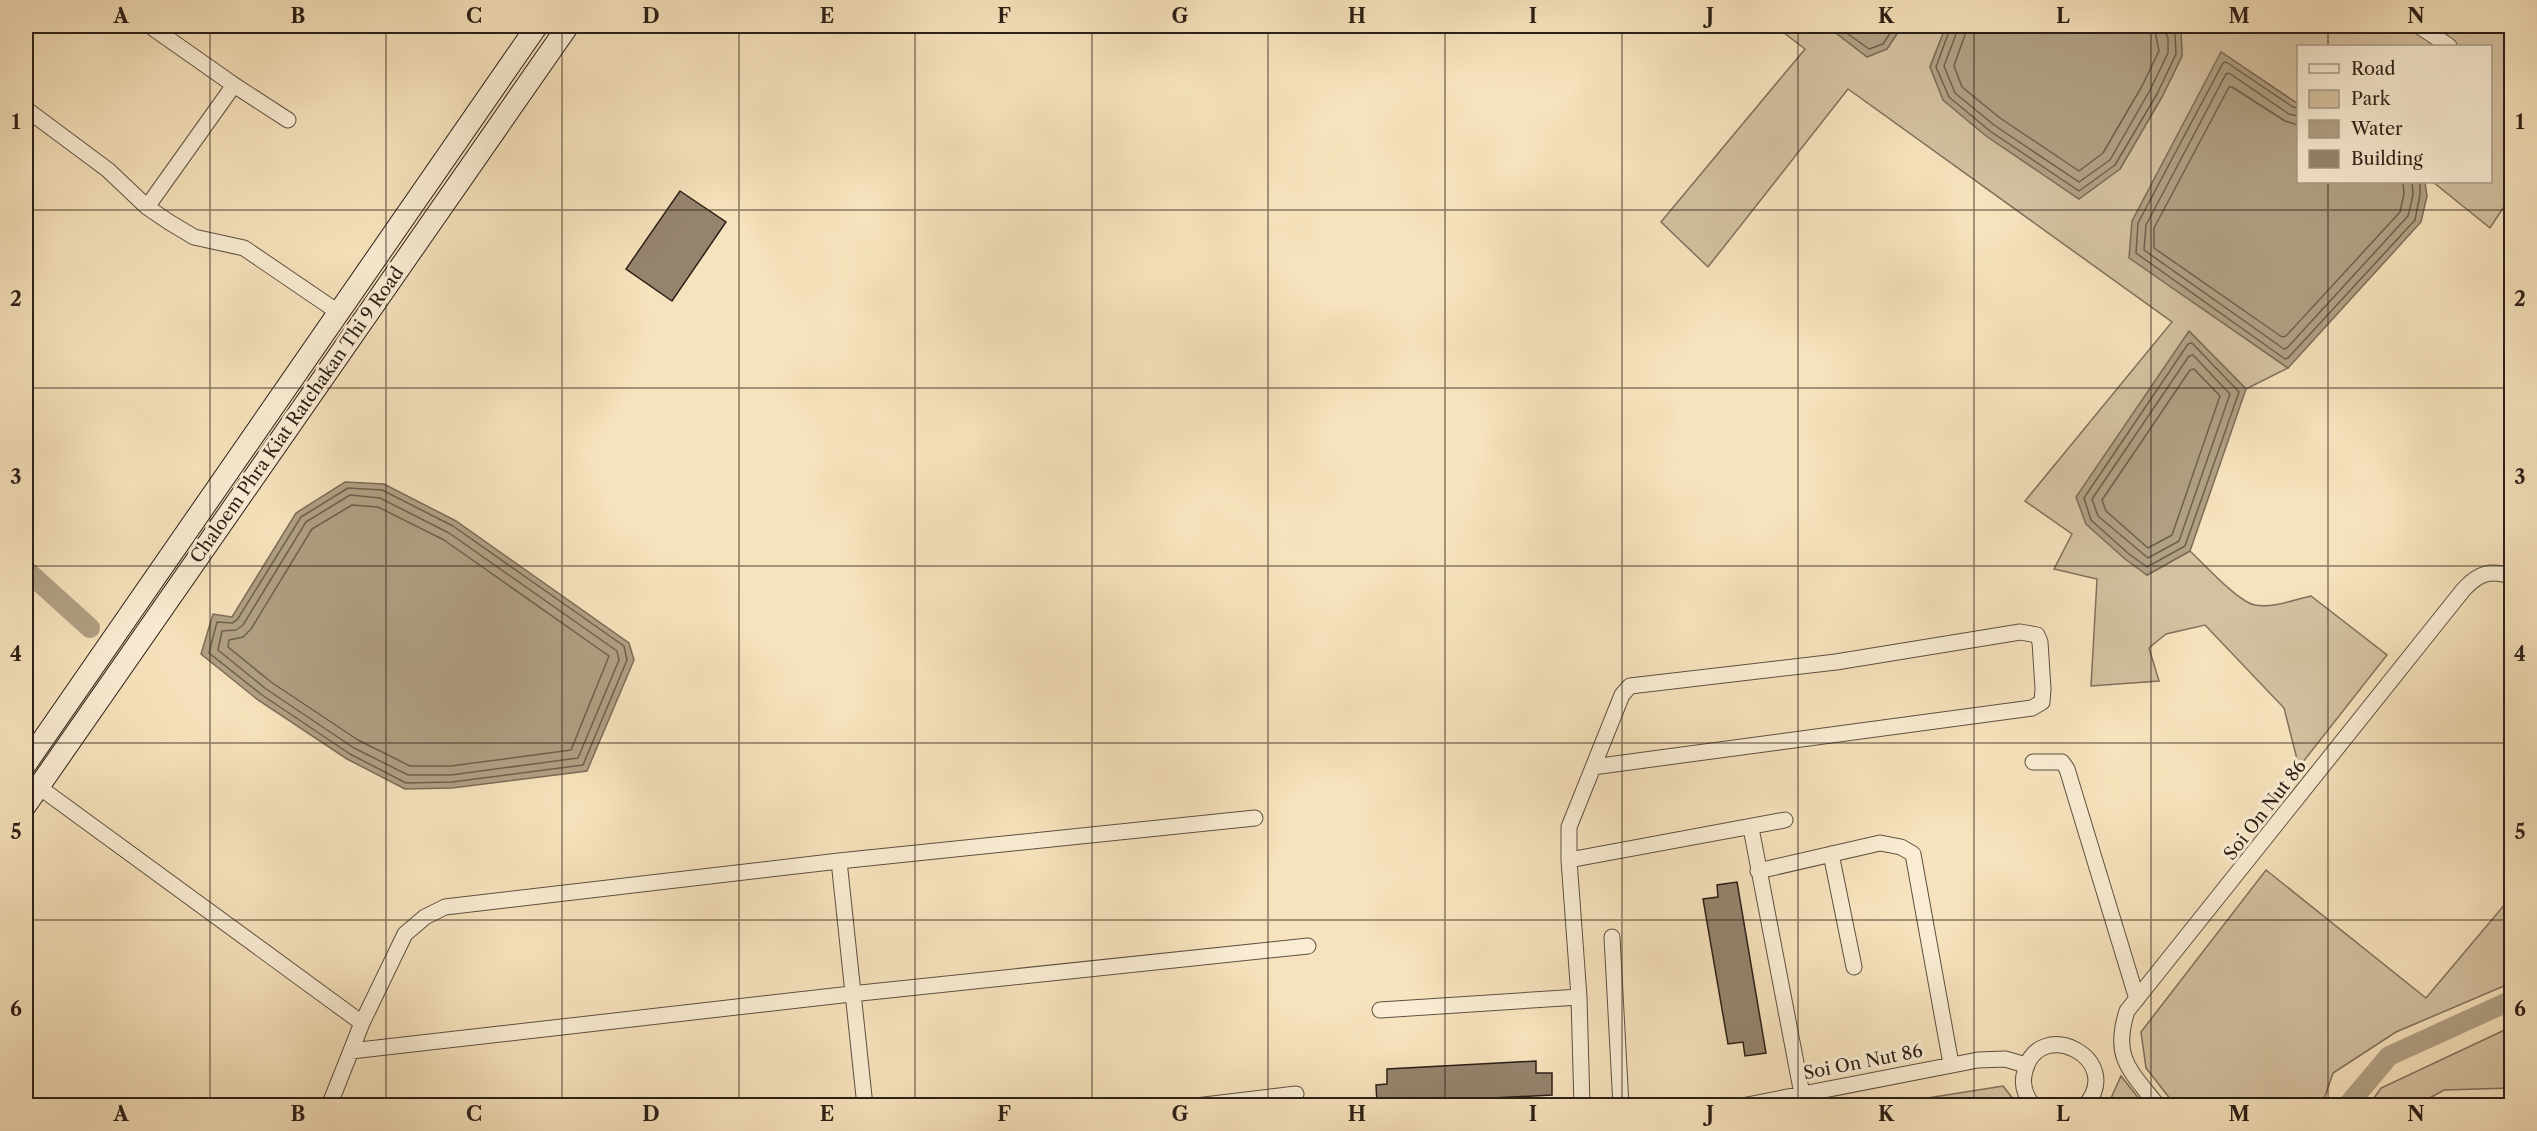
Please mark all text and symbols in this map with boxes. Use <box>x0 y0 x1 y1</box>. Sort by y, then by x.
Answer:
text: A <box>112 4 129 28</box>
text: B <box>291 4 306 28</box>
text: C <box>466 4 482 28</box>
text: D <box>642 4 660 28</box>
text: E <box>820 4 834 28</box>
text: F <box>997 4 1011 28</box>
text: G <box>1172 4 1189 28</box>
text: H <box>1348 4 1366 28</box>
text: I <box>1529 4 1537 28</box>
text: J <box>1702 4 1714 28</box>
text: K <box>1878 4 1895 28</box>
text: L <box>2056 4 2070 28</box>
text: M <box>2228 4 2250 28</box>
text: N <box>2407 4 2425 28</box>
legend <box>2297 45 2492 183</box>
text: Road <box>2351 58 2396 80</box>
text: Park <box>2351 88 2392 110</box>
text: 1 <box>12 110 21 134</box>
text: 1 <box>2516 110 2525 134</box>
text: Water <box>2350 118 2403 140</box>
text: Building <box>2351 148 2423 170</box>
street label: Chaloem Phra Kiat Ratchakan Thi 9 Road <box>186 263 408 567</box>
text: 2 <box>10 287 22 311</box>
text: 2 <box>2514 287 2526 311</box>
text: 3 <box>10 465 22 489</box>
text: 3 <box>2514 465 2526 489</box>
text: 4 <box>10 642 22 666</box>
text: 4 <box>2514 642 2526 666</box>
street label: Soi On Nut 86 <box>2219 756 2311 864</box>
text: 5 <box>10 820 22 844</box>
text: 5 <box>2514 820 2526 844</box>
text: 6 <box>10 997 22 1021</box>
text: 6 <box>2514 997 2526 1021</box>
street label: Soi On Nut 86 <box>1801 1040 1925 1084</box>
text: A <box>112 1102 129 1126</box>
text: B <box>291 1102 306 1126</box>
text: C <box>466 1102 482 1126</box>
text: D <box>642 1102 660 1126</box>
text: E <box>820 1102 834 1126</box>
text: F <box>997 1102 1011 1126</box>
text: G <box>1172 1102 1189 1126</box>
text: H <box>1348 1102 1366 1126</box>
text: I <box>1529 1102 1537 1126</box>
text: J <box>1702 1102 1714 1126</box>
text: K <box>1878 1102 1895 1126</box>
text: L <box>2056 1102 2070 1126</box>
text: M <box>2228 1102 2250 1126</box>
text: N <box>2407 1102 2425 1126</box>

